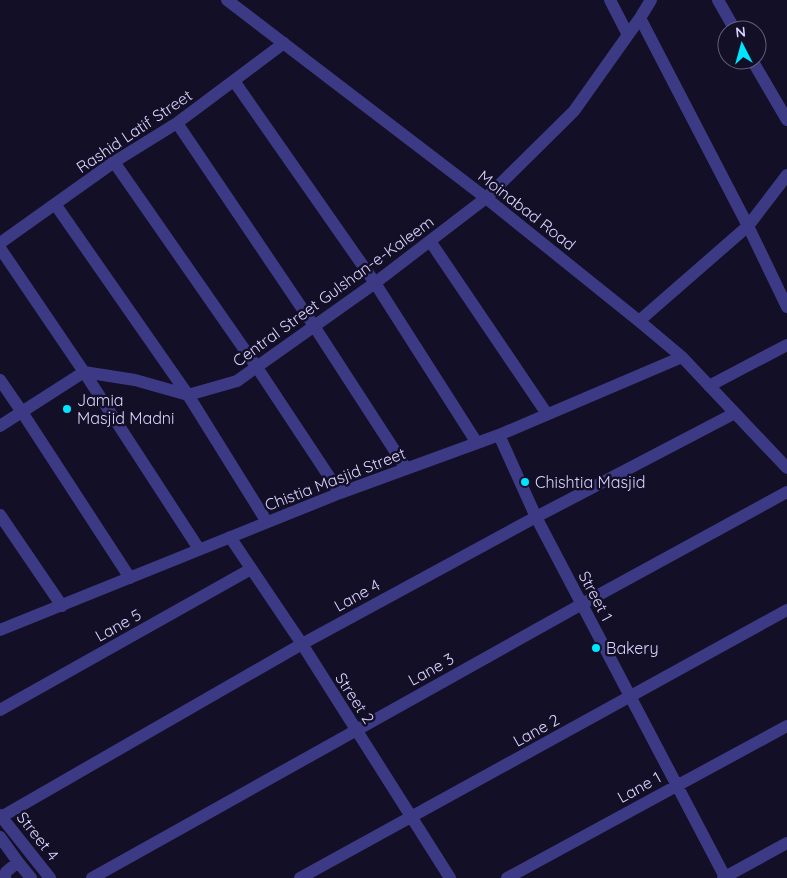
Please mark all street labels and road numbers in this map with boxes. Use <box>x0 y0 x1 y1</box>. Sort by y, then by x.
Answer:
street label: Rashid Latif Street <box>72 85 196 177</box>
street label: Moinabad Road <box>474 166 580 254</box>
street label: Central Street Gulshan-e-Kaleem <box>229 211 437 371</box>
street label: Chistia Masjid Street <box>262 443 408 515</box>
street label: Street 1 <box>574 567 618 625</box>
street label: Lane 4 <box>331 574 383 616</box>
street label: Lane 5 <box>91 604 145 646</box>
street label: Lane 3 <box>405 648 457 690</box>
street label: Street 2 <box>331 669 379 727</box>
street label: Lane 2 <box>509 709 563 751</box>
street label: Lane 1 <box>614 767 664 807</box>
street label: Street 4 <box>13 808 63 864</box>

